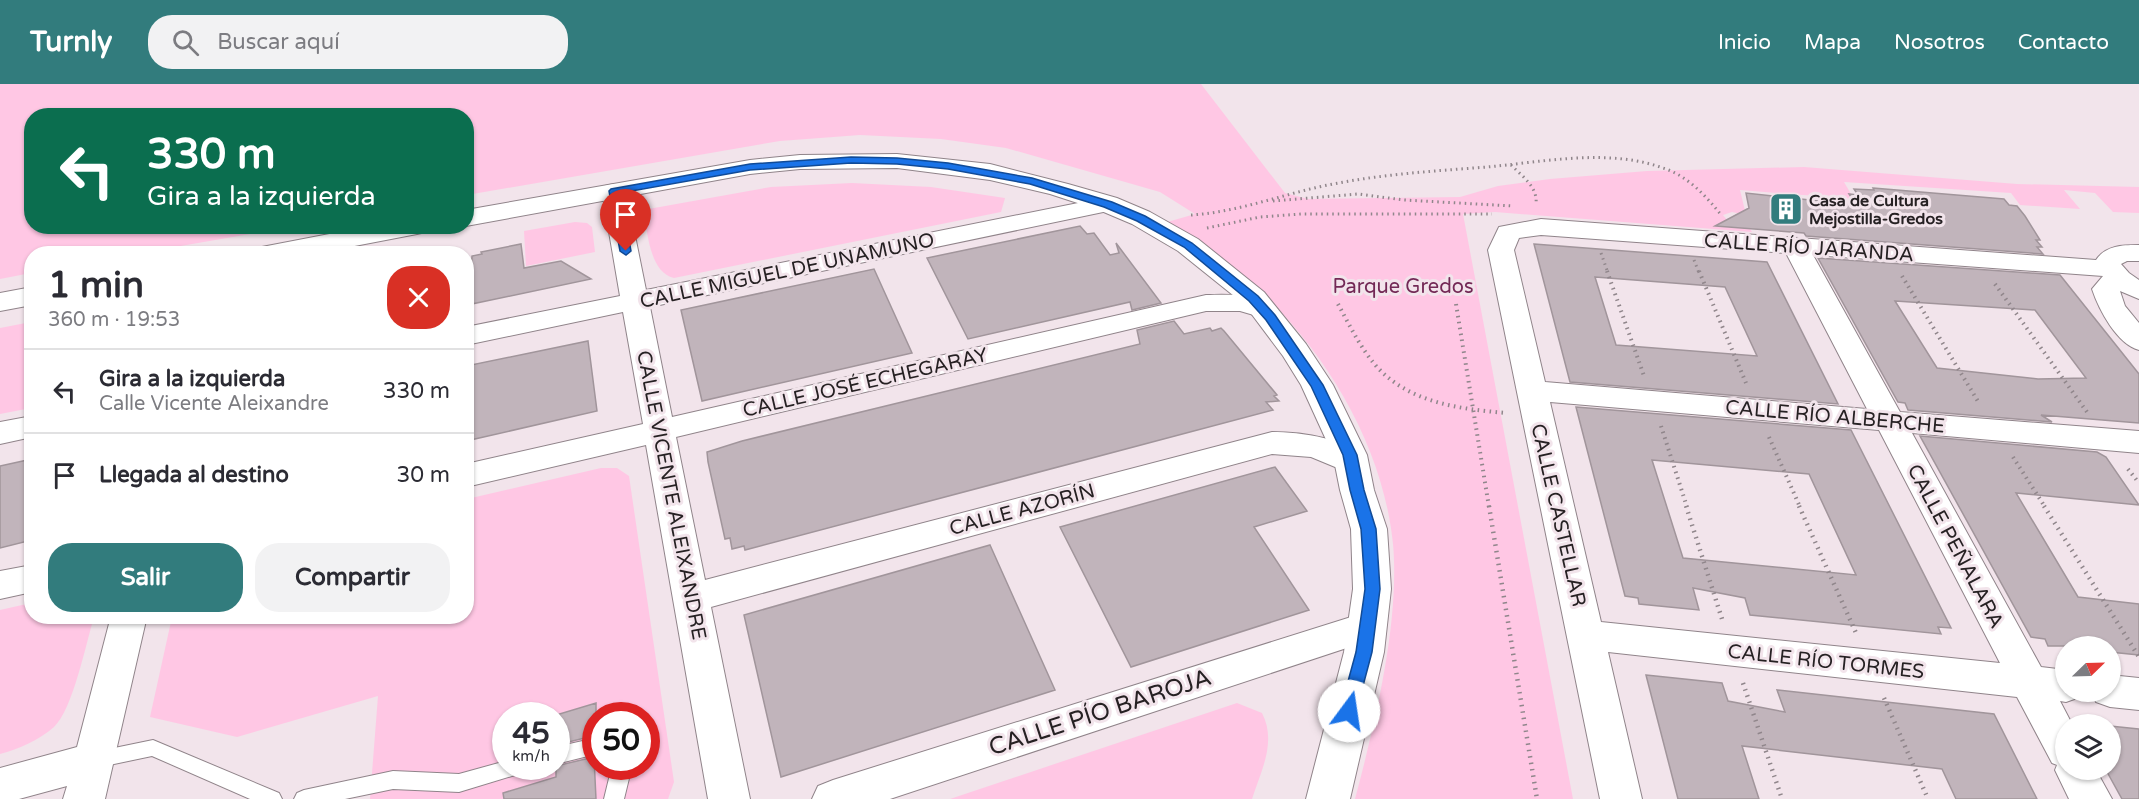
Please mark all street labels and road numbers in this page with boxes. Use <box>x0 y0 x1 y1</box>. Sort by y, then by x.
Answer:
street label: CALLE MIGUEL DE UNAMUNO <box>638 228 937 314</box>
street label: CALLE RÍO JARANDA <box>1703 228 1915 267</box>
street label: CALLE JOSÉ ECHEGARAY <box>740 342 990 423</box>
street label: CALLE VICENTE ALEIXANDRE <box>631 348 711 642</box>
street label: CALLE RÍO ALBERCHE <box>1724 394 1946 439</box>
street label: CALLE CASTELLAR <box>1525 421 1591 609</box>
street label: CALLE PEÑALARA <box>1902 460 2009 633</box>
street label: CALLE AZORÍN <box>947 478 1098 541</box>
street label: CALLE RÍO TORMES <box>1726 639 1926 684</box>
street label: CALLE PÍO BAROJA <box>985 662 1215 762</box>

